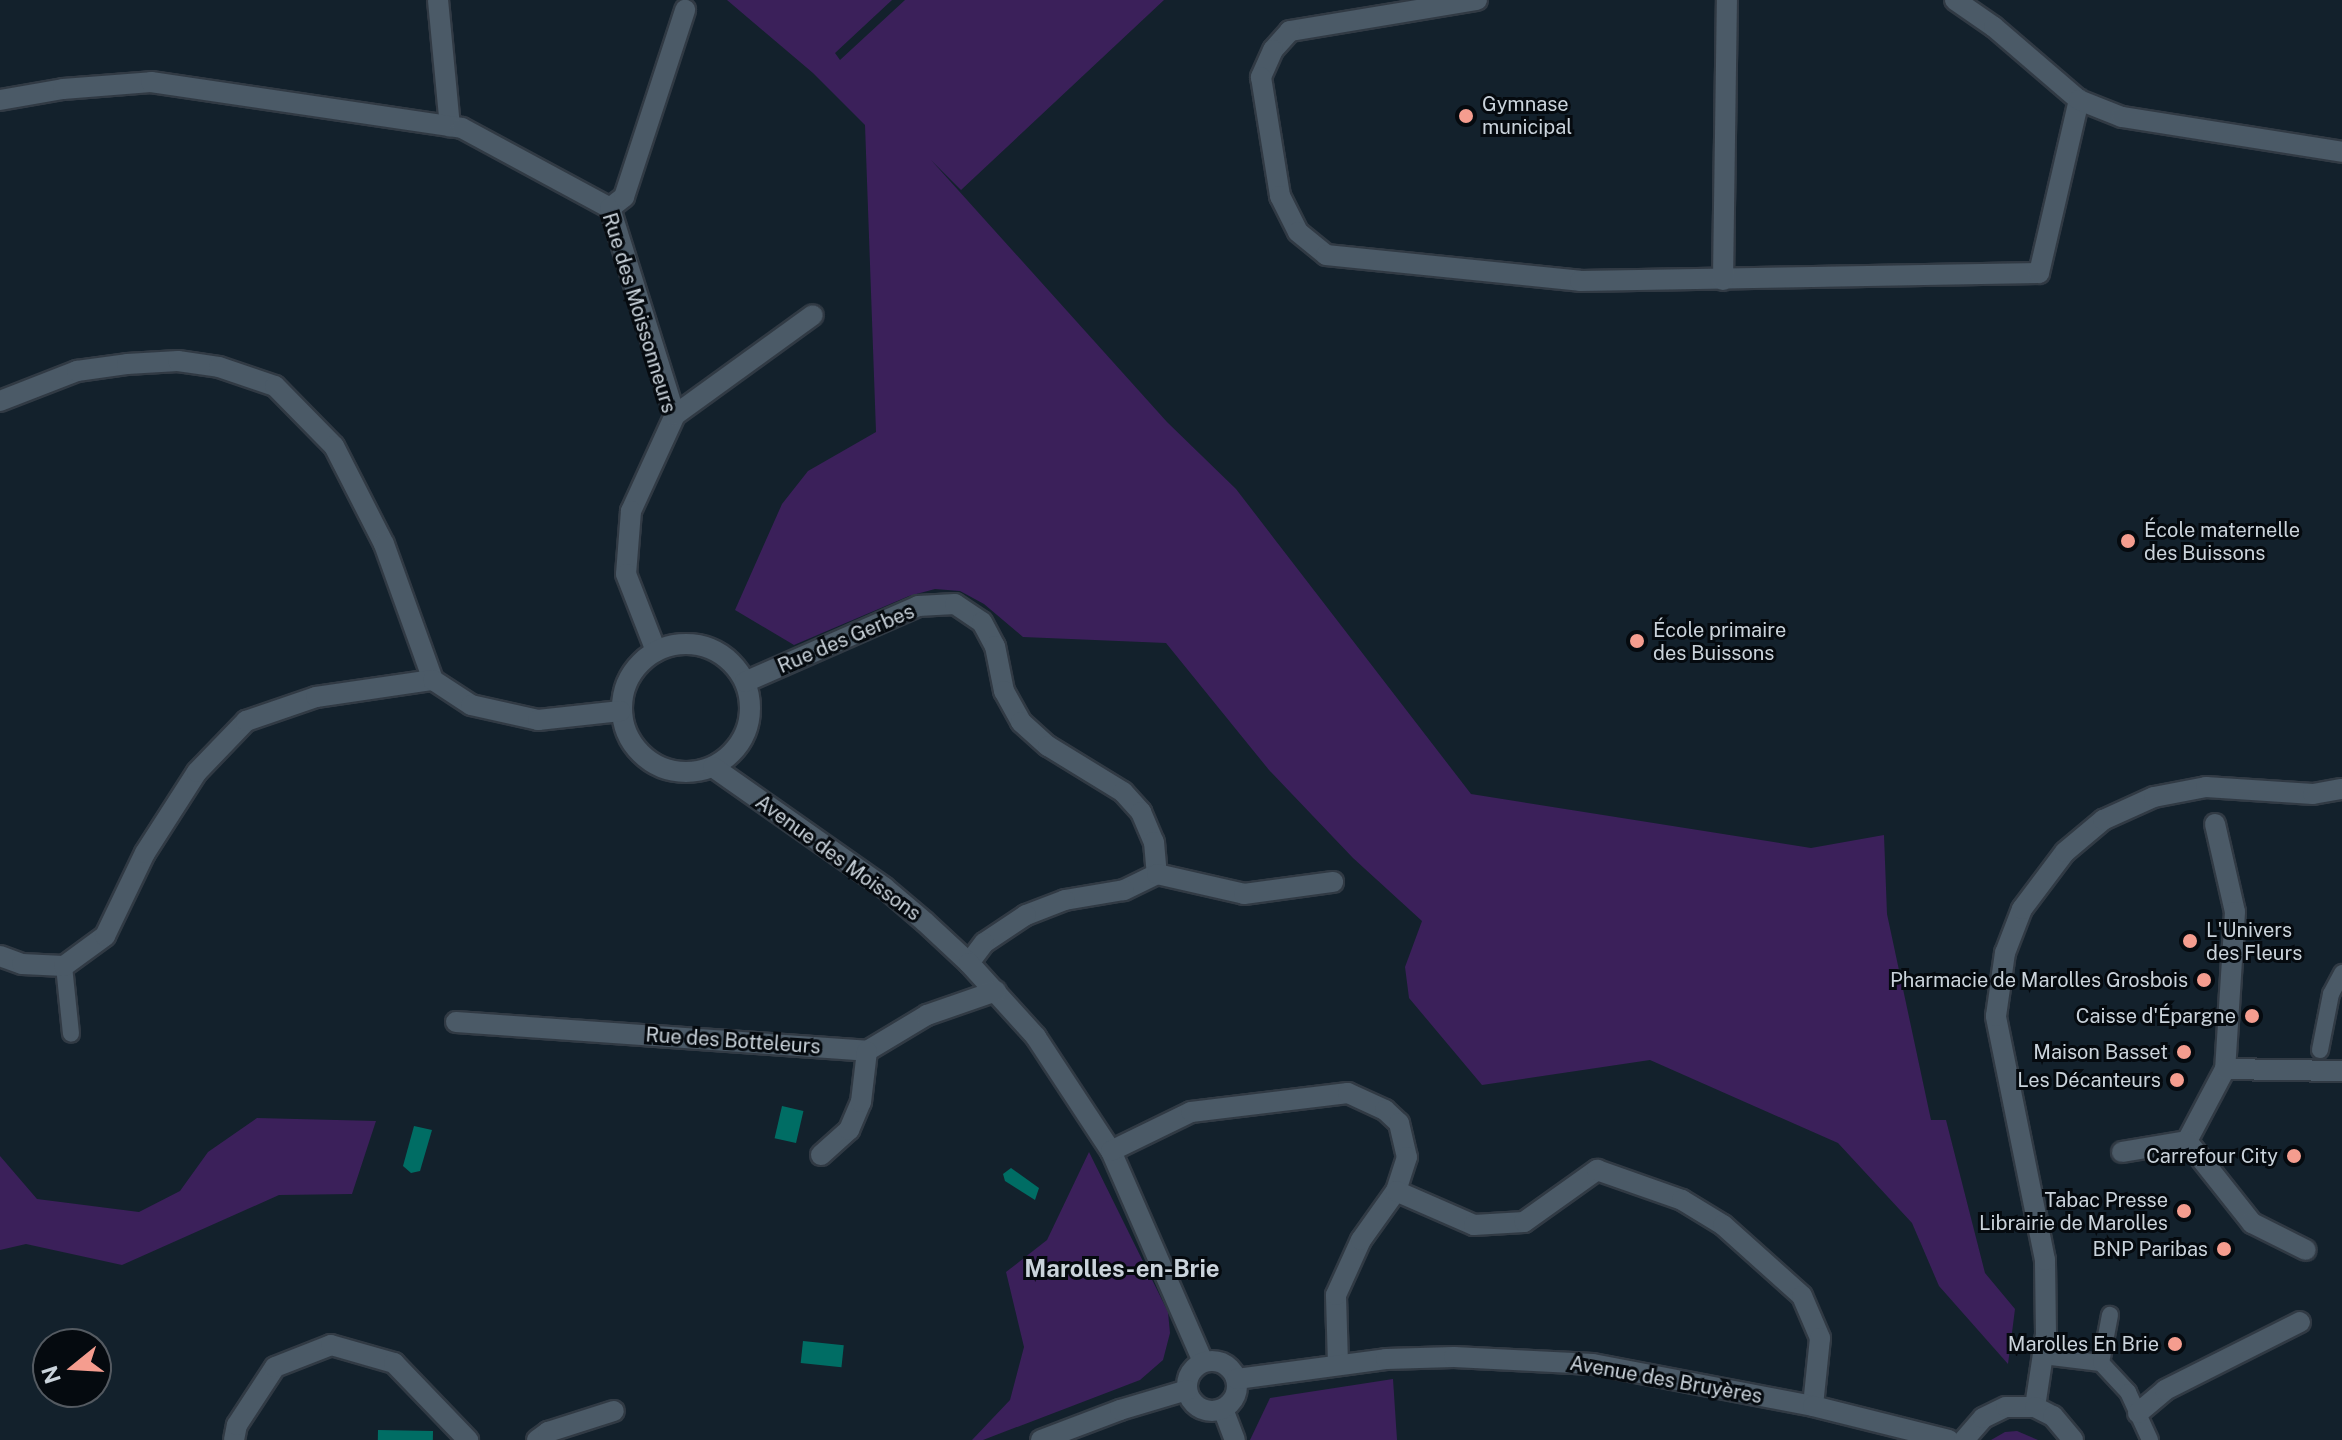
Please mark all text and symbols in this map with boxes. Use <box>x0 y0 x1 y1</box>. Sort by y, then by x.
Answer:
place label: Gymnase municipal <box>1482 92 1572 139</box>
marker: Gymnase municipal <box>1457 107 1475 125</box>
street label: Rue des Moissonneurs <box>597 210 681 416</box>
place label: École maternelle des Buissons <box>2144 518 2300 565</box>
marker: École maternelle des Buissons <box>2119 532 2137 550</box>
street label: Rue des Gerbes <box>774 599 918 679</box>
place label: École primaire des Buissons <box>1653 618 1786 665</box>
marker: École primaire des Buissons <box>1628 632 1646 650</box>
street label: Avenue des Moissons <box>751 790 925 926</box>
place label: L'Univers des Fleurs <box>2206 918 2303 965</box>
marker: L'Univers des Fleurs <box>2181 932 2199 950</box>
place label: Pharmacie de Marolles Grosbois <box>1889 968 2188 992</box>
marker: Pharmacie de Marolles Grosbois <box>2195 971 2213 989</box>
place label: Caisse d'Épargne <box>2075 1004 2236 1028</box>
marker: Caisse d'Épargne <box>2243 1007 2261 1025</box>
street label: Rue des Botteleurs <box>644 1023 822 1059</box>
place label: Maison Basset <box>2033 1040 2168 1064</box>
marker: Maison Basset <box>2175 1043 2193 1061</box>
place label: Les Décanteurs <box>2017 1068 2161 1092</box>
marker: Les Décanteurs <box>2168 1071 2186 1089</box>
place label: Carrefour City <box>2146 1144 2278 1168</box>
marker: Carrefour City <box>2285 1147 2303 1165</box>
place label: Tabac Presse Librairie de Marolles <box>1978 1188 2168 1235</box>
marker: Tabac Presse Librairie de Marolles <box>2175 1202 2193 1220</box>
place label: BNP Paribas <box>2092 1237 2208 1261</box>
marker: BNP Paribas <box>2215 1240 2233 1258</box>
district label: Marolles-en-Brie <box>1024 1255 1220 1283</box>
north arrow <box>32 1328 112 1408</box>
place label: Marolles En Brie <box>2008 1332 2159 1356</box>
marker: Marolles En Brie <box>2166 1335 2184 1353</box>
street label: Avenue des Bruyères <box>1568 1351 1764 1409</box>
text: N <box>36 1363 66 1387</box>

